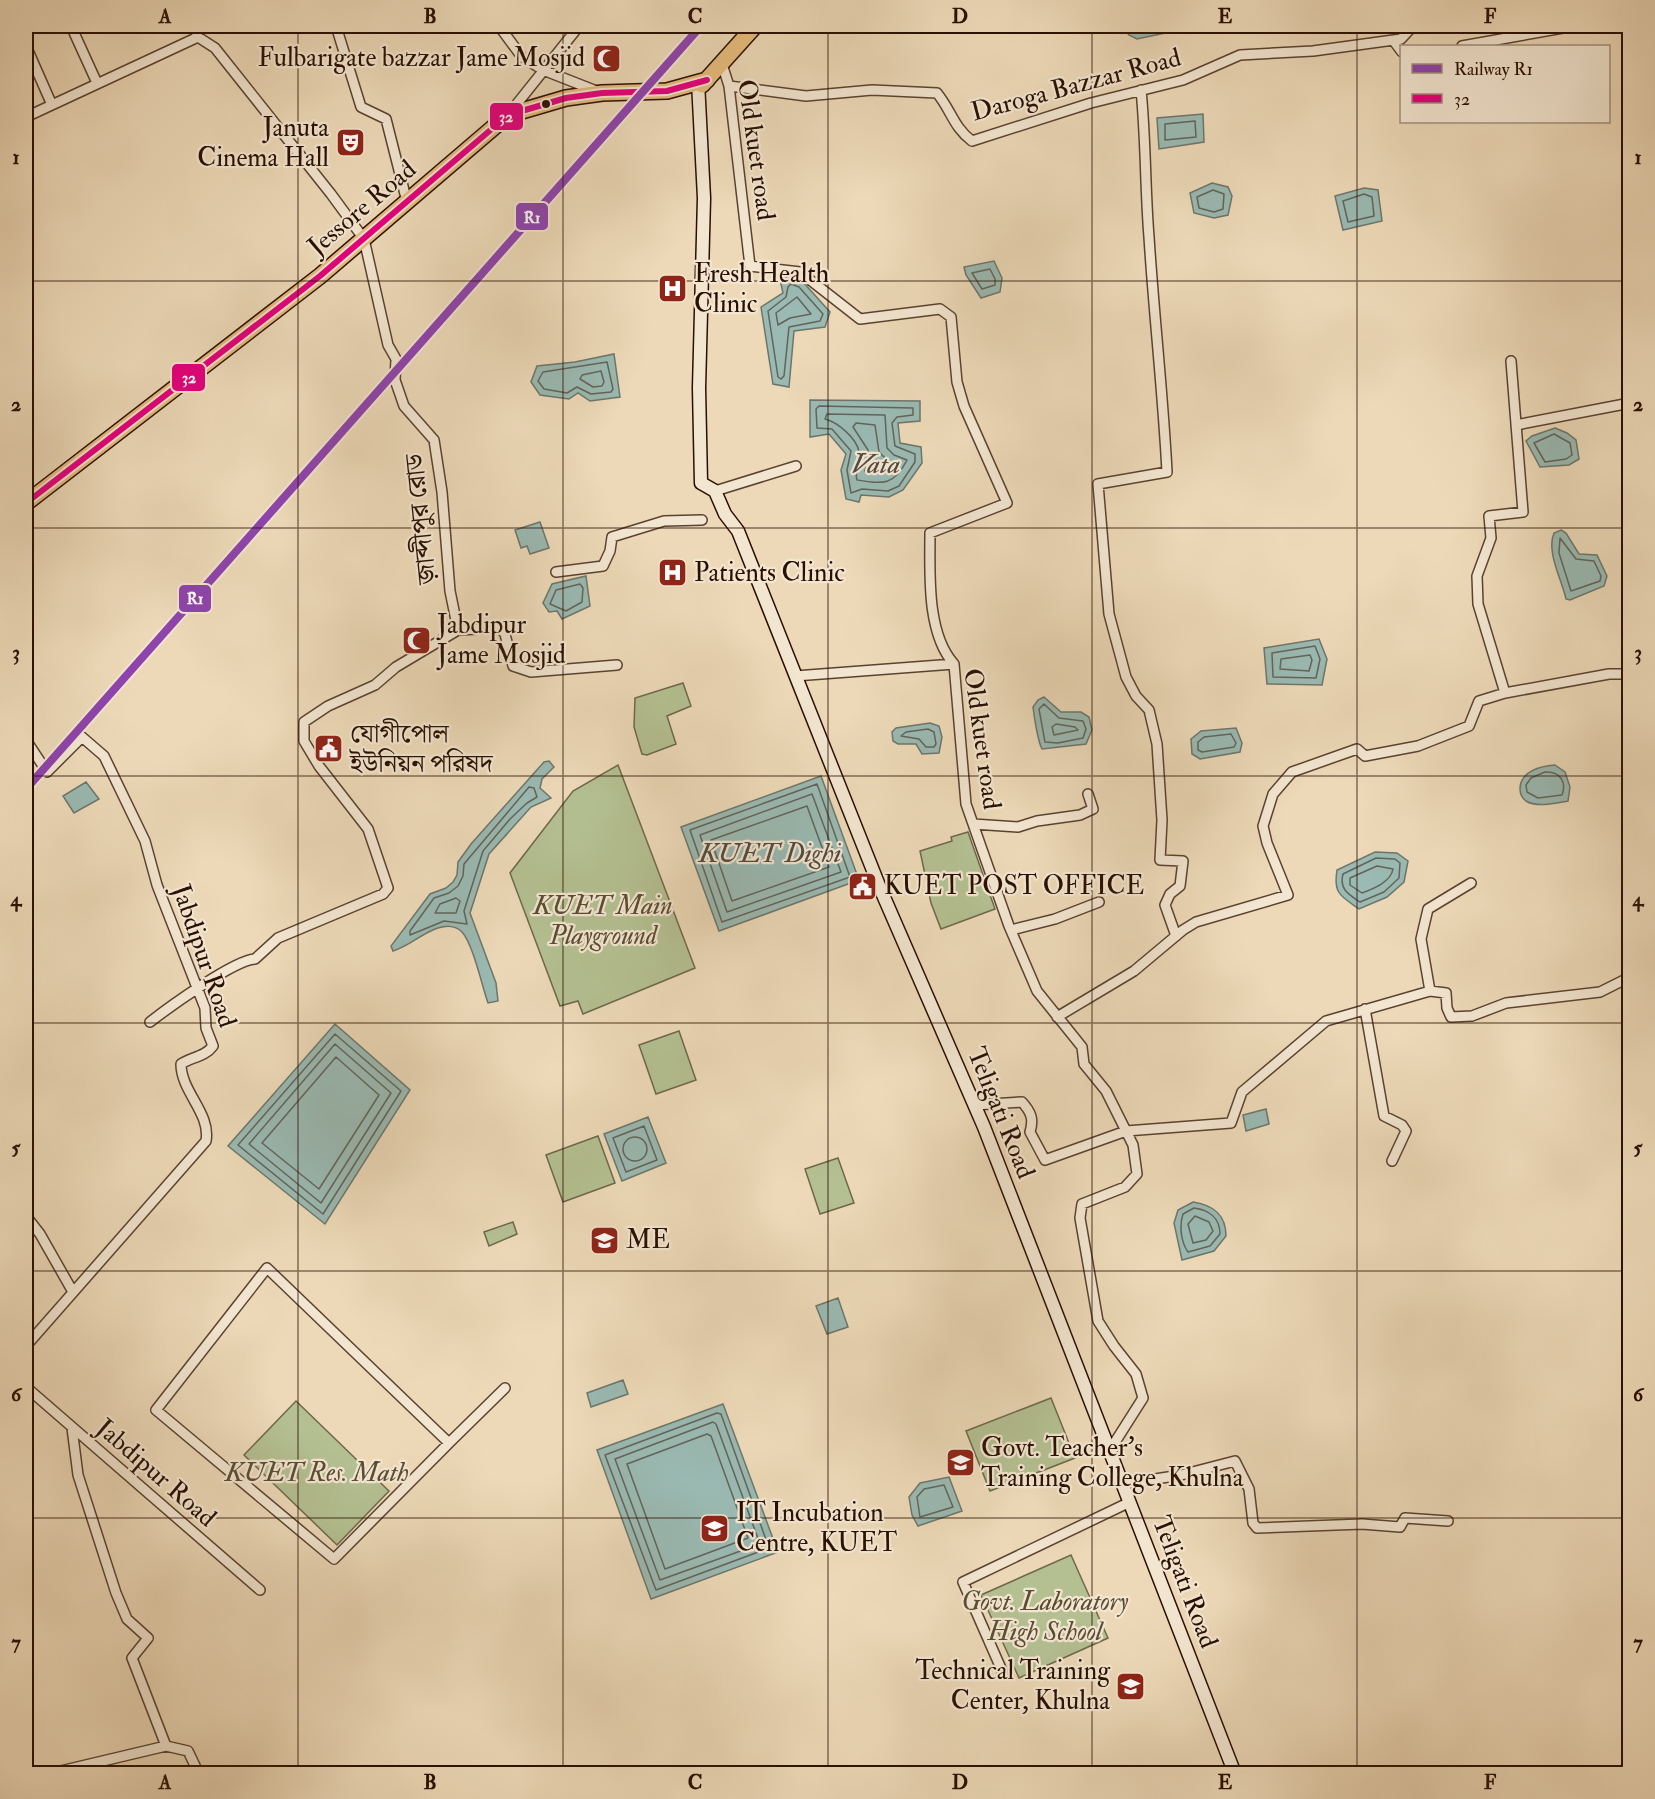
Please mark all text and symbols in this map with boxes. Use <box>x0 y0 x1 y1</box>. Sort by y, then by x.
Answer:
text: A <box>158 4 172 29</box>
text: B <box>423 4 437 29</box>
text: C <box>688 4 702 29</box>
text: D <box>952 4 968 29</box>
text: E <box>1218 4 1233 29</box>
text: F <box>1484 4 1497 29</box>
place label: Fulbarigate bazzar Jame Mosjid <box>258 42 585 74</box>
mosque icon: Fulbarigate bazzar Jame Mosjid <box>590 42 622 74</box>
street label: Daroga Bazzar Road <box>968 42 1185 128</box>
legend <box>1400 45 1610 123</box>
text: Railway R1 <box>1454 58 1533 81</box>
street label: Old kuet road <box>730 78 782 223</box>
text: 32 <box>1454 88 1470 111</box>
unlabelled marker <box>540 98 552 110</box>
line badge: 32 <box>489 102 524 131</box>
text: 32 <box>499 107 513 127</box>
place label: Januta Cinema Hall <box>197 112 329 174</box>
theatre icon: Januta Cinema Hall <box>334 127 366 159</box>
text: 1 <box>12 145 20 170</box>
text: 1 <box>1634 145 1642 170</box>
street label: Jessore Road <box>301 153 423 263</box>
line badge: R1 <box>515 202 549 231</box>
text: R1 <box>523 208 541 228</box>
place label: Fresh Health Clinic <box>694 258 830 320</box>
hospital icon: Fresh Health Clinic <box>657 273 689 305</box>
line badge: 32 <box>171 363 206 392</box>
text: 32 <box>182 368 196 388</box>
text: 2 <box>11 392 21 417</box>
text: 2 <box>1633 392 1643 417</box>
water label: Vata <box>852 448 900 481</box>
street label: জ়াব্দীপুর রোড <box>398 451 444 587</box>
hospital icon: Patients Clinic <box>657 557 689 589</box>
place label: Patients Clinic <box>694 557 845 589</box>
line badge: R1 <box>178 584 212 613</box>
text: R1 <box>186 589 204 609</box>
place label: Jabdipur Jame Mosjid <box>436 609 566 671</box>
mosque icon: Jabdipur Jame Mosjid <box>400 624 432 656</box>
text: 3 <box>12 640 20 665</box>
text: 3 <box>1634 640 1642 665</box>
street label: Old kuet road <box>956 667 1008 812</box>
place label: যোগীপোল ইউনিয়ন পরিষদ <box>349 718 494 780</box>
public building icon: যোগীপোল ইউনিয়ন পরিষদ <box>313 733 345 765</box>
water label: KUET Dighi <box>697 837 841 870</box>
public building icon: KUET POST OFFICE <box>847 870 879 902</box>
place label: KUET POST OFFICE <box>884 870 1144 902</box>
street label: Jabdipur Road <box>163 879 243 1032</box>
text: 4 <box>10 887 23 912</box>
text: 4 <box>1632 887 1645 912</box>
park label: KUET Main Playground <box>531 890 673 952</box>
street label: Teligati Road <box>960 1043 1042 1184</box>
text: 5 <box>12 1135 22 1160</box>
text: 5 <box>1634 1135 1644 1160</box>
school or university icon: ME <box>589 1224 621 1256</box>
place label: ME <box>626 1224 670 1256</box>
text: 6 <box>11 1382 23 1407</box>
text: 6 <box>1633 1382 1645 1407</box>
street label: Jabdipur Road <box>88 1411 223 1535</box>
place label: Govt. Teacher's Training College, Khulna <box>981 1432 1244 1494</box>
school or university icon: Govt. Teacher's Training College, Khulna <box>944 1447 976 1479</box>
park label: KUET Res. Math <box>223 1457 409 1489</box>
place label: IT Incubation Centre, KUET <box>736 1497 897 1559</box>
street label: Teligati Road <box>1145 1511 1225 1653</box>
school or university icon: IT Incubation Centre, KUET <box>699 1512 731 1544</box>
park label: Govt. Laboratory High School <box>962 1586 1129 1648</box>
text: 7 <box>11 1630 21 1655</box>
text: 7 <box>1633 1630 1643 1655</box>
place label: Technical Training Center, Khulna <box>915 1655 1111 1717</box>
school or university icon: Technical Training Center, Khulna <box>1115 1670 1147 1702</box>
text: A <box>158 1770 172 1795</box>
text: B <box>423 1770 437 1795</box>
text: C <box>688 1770 702 1795</box>
text: D <box>952 1770 968 1795</box>
text: E <box>1218 1770 1233 1795</box>
text: F <box>1484 1770 1497 1795</box>

